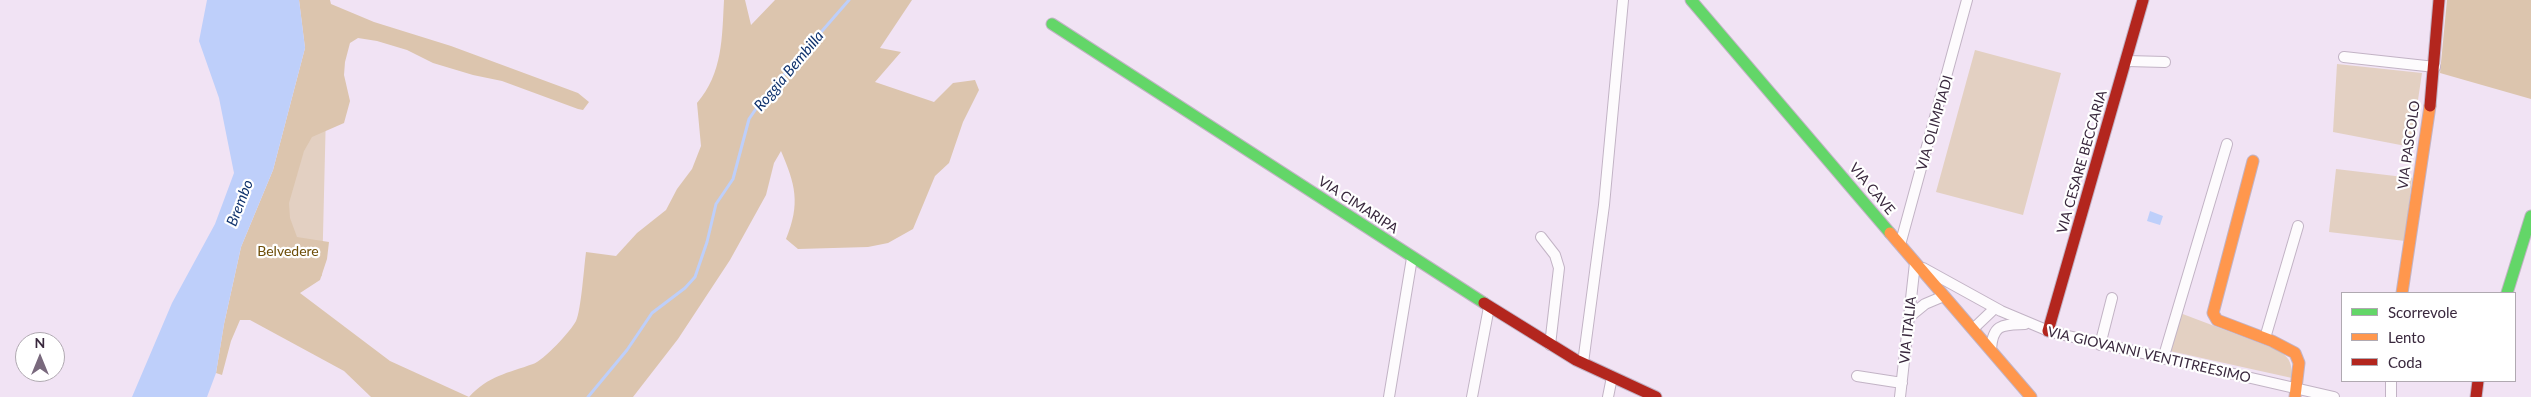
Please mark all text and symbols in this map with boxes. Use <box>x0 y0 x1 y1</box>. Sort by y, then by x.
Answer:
water label: Roggia Bembilla <box>750 27 828 115</box>
street label: VIA OLIMPIADI <box>1913 74 1957 172</box>
street label: VIA CESARE BECCARIA <box>2053 88 2111 236</box>
street label: VIA PASCOLO <box>2394 100 2424 190</box>
street label: VIA CAVE <box>1846 160 1898 218</box>
street label: VIA CIMARIPA <box>1315 173 1401 237</box>
water label: Brembo <box>223 177 257 229</box>
park label: Belvedere <box>257 243 319 259</box>
legend <box>2341 292 2516 382</box>
street label: VIA ITALIA <box>1896 295 1920 365</box>
text: Scorrevole <box>2388 303 2458 321</box>
street label: VIA GIOVANNI VENTITREESIMO <box>2046 323 2252 387</box>
text: Lento <box>2388 328 2425 346</box>
north arrow <box>15 332 65 382</box>
text: N <box>35 334 45 351</box>
text: Coda <box>2388 353 2422 371</box>

